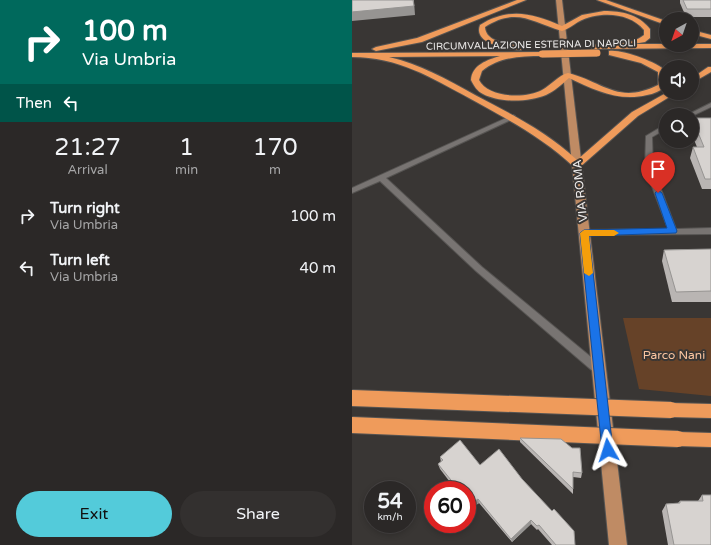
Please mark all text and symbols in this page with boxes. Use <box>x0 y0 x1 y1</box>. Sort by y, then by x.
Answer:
north arrow <box>659 12 699 52</box>
map controls <box>659 12 699 148</box>
text: 100 m <box>82 14 168 48</box>
icon: right <box>16 16 68 68</box>
street label: CIRCUMVALLAZIONE ESTERNA DI NAPOLI <box>426 37 636 53</box>
text: Via Umbria <box>82 48 176 70</box>
button: sound <box>659 60 699 100</box>
icon: left <box>60 92 82 114</box>
text: Then <box>16 94 52 112</box>
button: search <box>659 108 699 148</box>
text: 21:27 <box>54 133 121 162</box>
text: 1 <box>179 133 194 162</box>
text: 170 <box>252 133 298 162</box>
pin <box>641 152 675 193</box>
icon: arrive <box>647 158 669 180</box>
street label: VIA ROMA <box>570 159 590 223</box>
text: Arrival <box>67 162 108 178</box>
text: min <box>175 162 198 178</box>
text: m <box>269 162 281 178</box>
text: Turn right <box>50 199 120 217</box>
icon: right <box>16 205 38 227</box>
text: 100 m <box>290 207 336 225</box>
text: Via Umbria <box>50 217 118 233</box>
text: Turn left <box>50 251 110 269</box>
icon: left <box>16 257 38 279</box>
text: 40 m <box>299 259 336 277</box>
text: Via Umbria <box>50 269 118 285</box>
park label: Parco Nani <box>643 348 705 362</box>
position arrow <box>587 429 629 471</box>
speed limit sign: 60 <box>424 481 476 533</box>
text: 54 <box>377 490 403 514</box>
button: Exit <box>16 491 172 537</box>
button: Share <box>180 491 336 537</box>
text: km/h <box>377 511 403 523</box>

